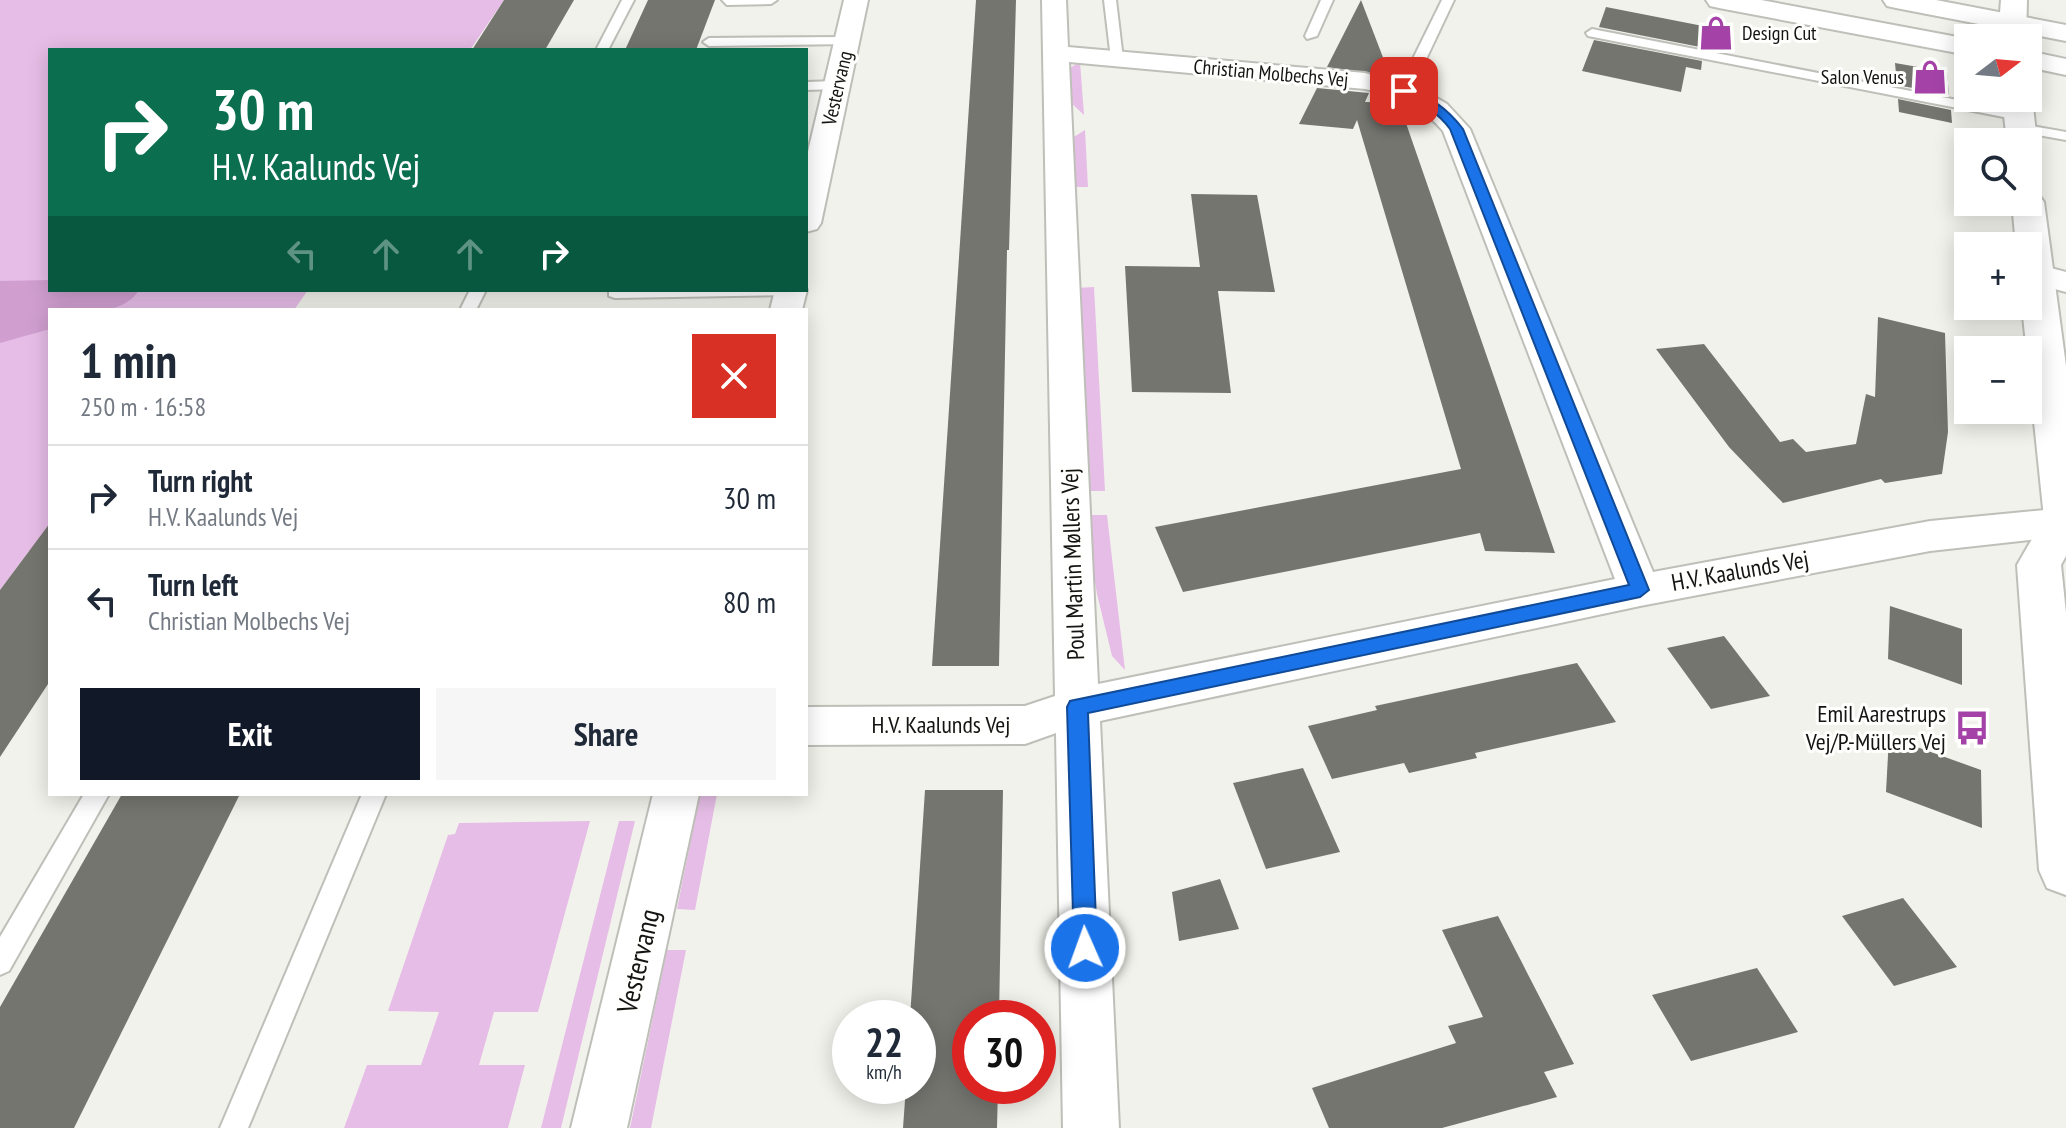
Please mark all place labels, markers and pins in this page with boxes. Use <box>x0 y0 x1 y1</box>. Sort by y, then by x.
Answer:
shop icon: Design Cut <box>1697 14 1735 52</box>
place label: Design Cut <box>1742 20 1817 46</box>
pin <box>1370 57 1438 125</box>
shop icon: Salon Venus <box>1911 58 1949 96</box>
place label: Salon Venus <box>1821 64 1904 90</box>
place label: Emil Aarestrups Vej/P.-Müllers Vej <box>1805 698 1946 757</box>
bus stop icon: Emil Aarestrups Vej/P.-Müllers Vej <box>1953 709 1991 747</box>

